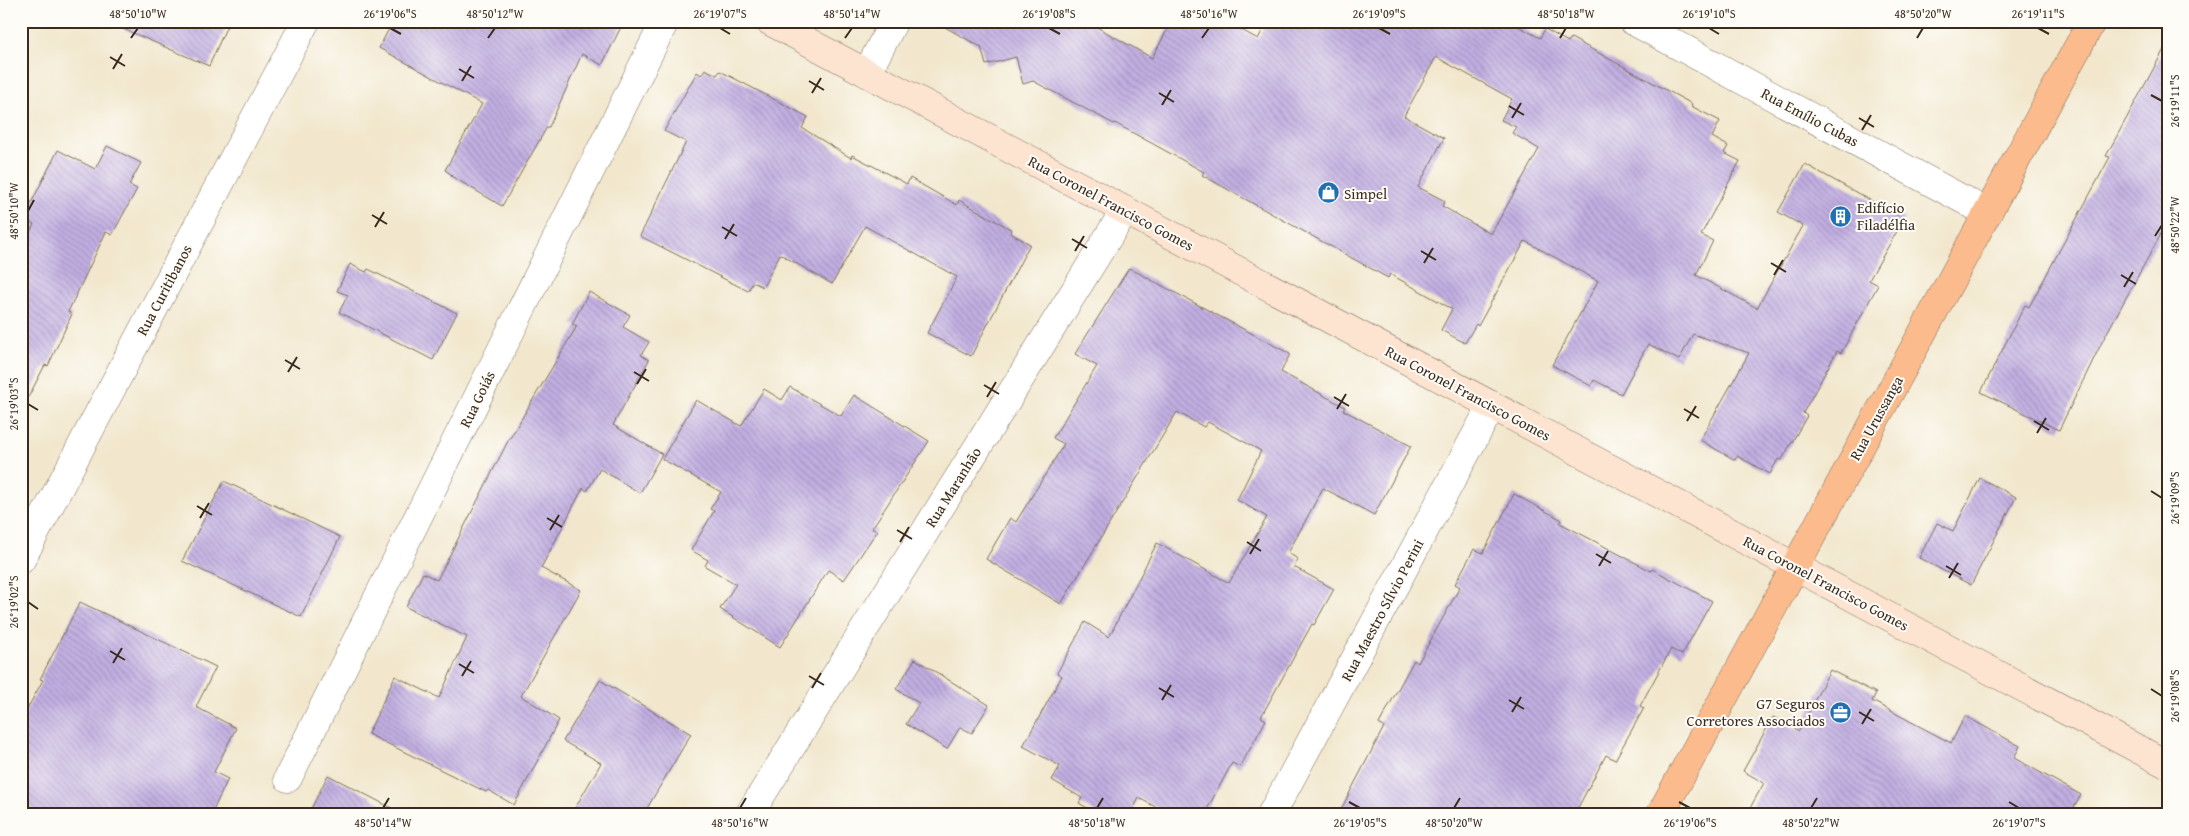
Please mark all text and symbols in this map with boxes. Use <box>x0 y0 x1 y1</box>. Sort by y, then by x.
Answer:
text: 48°50'10"W <box>109 5 168 22</box>
text: 26°19'06"S <box>363 5 417 22</box>
text: 48°50'12"W <box>466 5 525 22</box>
text: 26°19'07"S <box>693 5 747 22</box>
text: 48°50'14"W <box>823 5 882 22</box>
text: 26°19'08"S <box>1022 5 1076 22</box>
text: 48°50'16"W <box>1180 5 1239 22</box>
text: 26°19'09"S <box>1352 5 1406 22</box>
text: 48°50'18"W <box>1537 5 1596 22</box>
text: 26°19'10"S <box>1682 5 1736 22</box>
text: 48°50'20"W <box>1894 5 1953 22</box>
text: 26°19'11"S <box>2011 5 2065 22</box>
text: 26°19'11"S <box>2166 74 2183 128</box>
street label: Rua Emílio Cubas <box>1758 82 1862 152</box>
street label: Rua Coronel Francisco Gomes <box>1025 150 1197 256</box>
text: 48°50'10"W <box>5 181 22 240</box>
shop icon: Simpel <box>1316 181 1340 205</box>
place label: Simpel <box>1344 183 1387 204</box>
text: 48°50'22"W <box>2166 195 2183 254</box>
place label: Edifício Filadélfia <box>1857 197 1915 235</box>
building icon: Edifício Filadélfia <box>1829 204 1853 228</box>
street label: Rua Curitibanos <box>131 241 197 339</box>
street label: Rua Coronel Francisco Gomes <box>1382 340 1554 446</box>
street label: Rua Goiás <box>454 367 500 431</box>
street label: Rua Urussanga <box>1844 372 1908 464</box>
text: 26°19'03"S <box>5 377 22 431</box>
street label: Rua Maranhão <box>920 442 986 531</box>
text: 26°19'09"S <box>2166 471 2183 525</box>
street label: Rua Coronel Francisco Gomes <box>1740 530 1912 636</box>
street label: Rua Maestro Sílvio Perini <box>1336 535 1428 685</box>
text: 26°19'02"S <box>5 575 22 629</box>
text: 26°19'08"S <box>2166 669 2183 723</box>
place label: G7 Seguros Corretores Associados <box>1687 693 1825 731</box>
office icon: G7 Seguros Corretores Associados <box>1829 700 1853 724</box>
text: 48°50'14"W <box>354 814 413 831</box>
text: 48°50'16"W <box>711 814 770 831</box>
text: 48°50'18"W <box>1068 814 1127 831</box>
text: 26°19'05"S <box>1333 814 1387 831</box>
text: 48°50'20"W <box>1425 814 1484 831</box>
text: 26°19'06"S <box>1663 814 1717 831</box>
text: 48°50'22"W <box>1782 814 1841 831</box>
text: 26°19'07"S <box>1992 814 2046 831</box>

